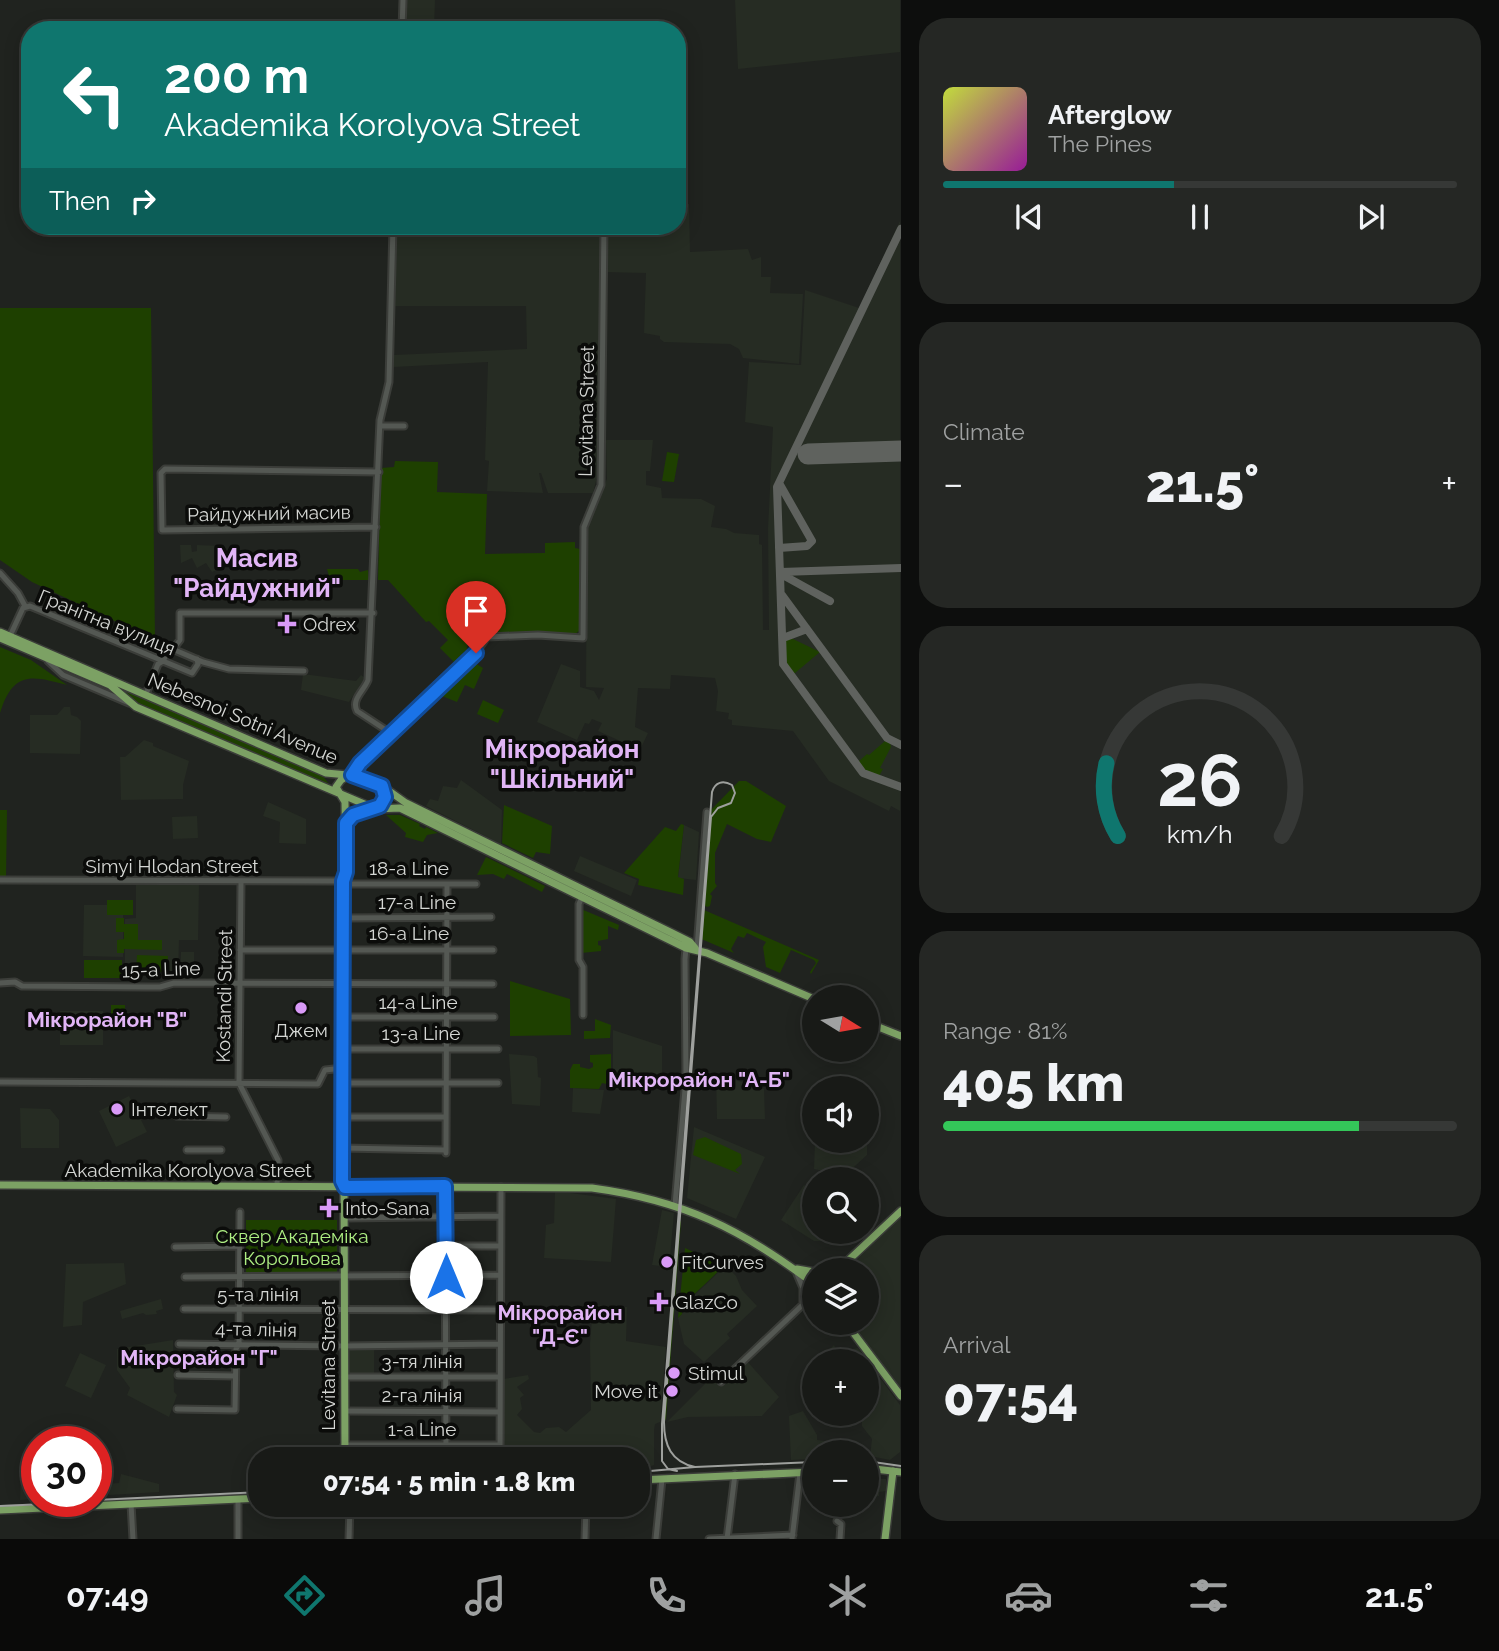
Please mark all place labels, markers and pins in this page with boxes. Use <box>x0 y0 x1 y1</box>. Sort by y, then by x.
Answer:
pin <box>446 581 506 653</box>
place label: Odrex <box>303 613 356 635</box>
marker: Odrex <box>277 614 297 634</box>
marker: Джем <box>293 1000 309 1016</box>
place label: Джем <box>274 1019 328 1041</box>
place label: Інтелект <box>131 1098 208 1120</box>
marker: Інтелект <box>109 1101 125 1117</box>
place label: Into-Sana <box>345 1197 430 1219</box>
marker: Into-Sana <box>319 1198 339 1218</box>
place label: FitCurves <box>681 1251 764 1273</box>
marker: FitCurves <box>659 1254 675 1270</box>
place label: GlazCo <box>675 1291 738 1313</box>
marker: GlazCo <box>649 1292 669 1312</box>
place label: Stimul <box>688 1362 745 1384</box>
marker: Stimul <box>666 1365 682 1381</box>
place label: Move it <box>594 1380 659 1402</box>
marker: Move it <box>664 1383 680 1399</box>

